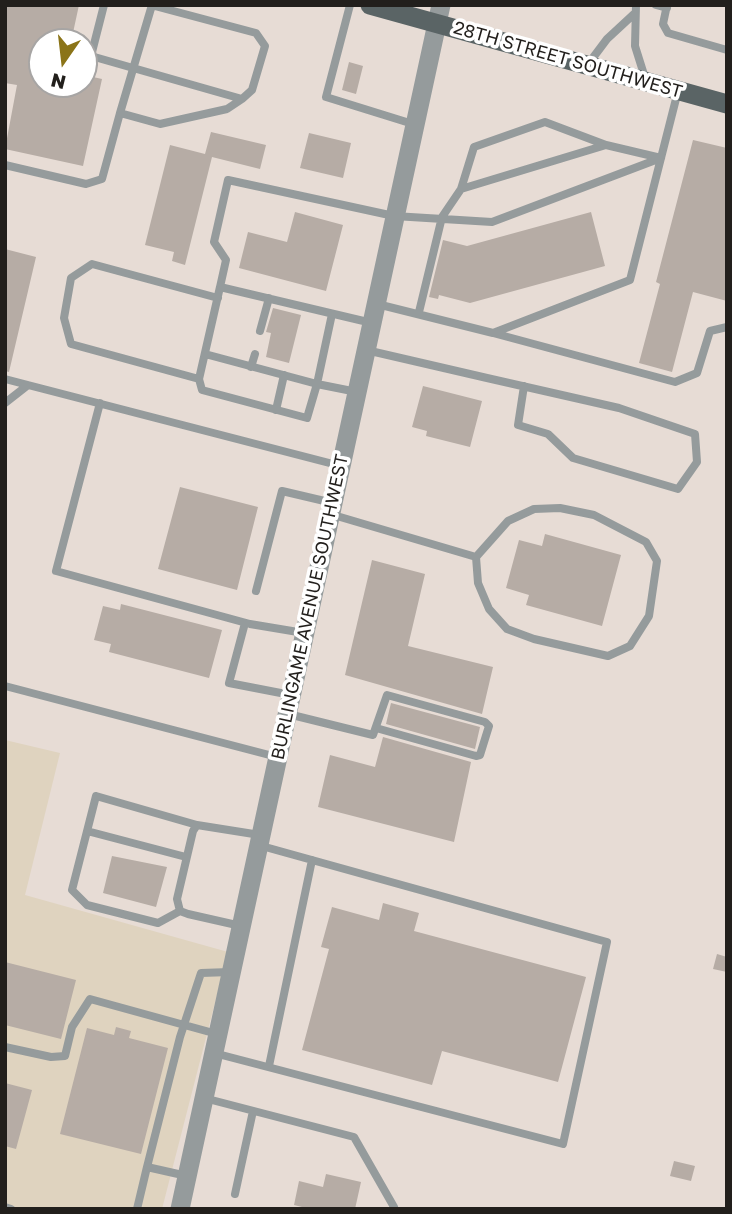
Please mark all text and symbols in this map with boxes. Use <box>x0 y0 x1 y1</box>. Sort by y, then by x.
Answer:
street label: 28TH STREET SOUTHWEST <box>451 17 685 103</box>
north arrow <box>28 28 98 98</box>
text: N <box>48 69 68 95</box>
street label: BURLINGAME AVENUE SOUTHWEST <box>267 452 353 762</box>

